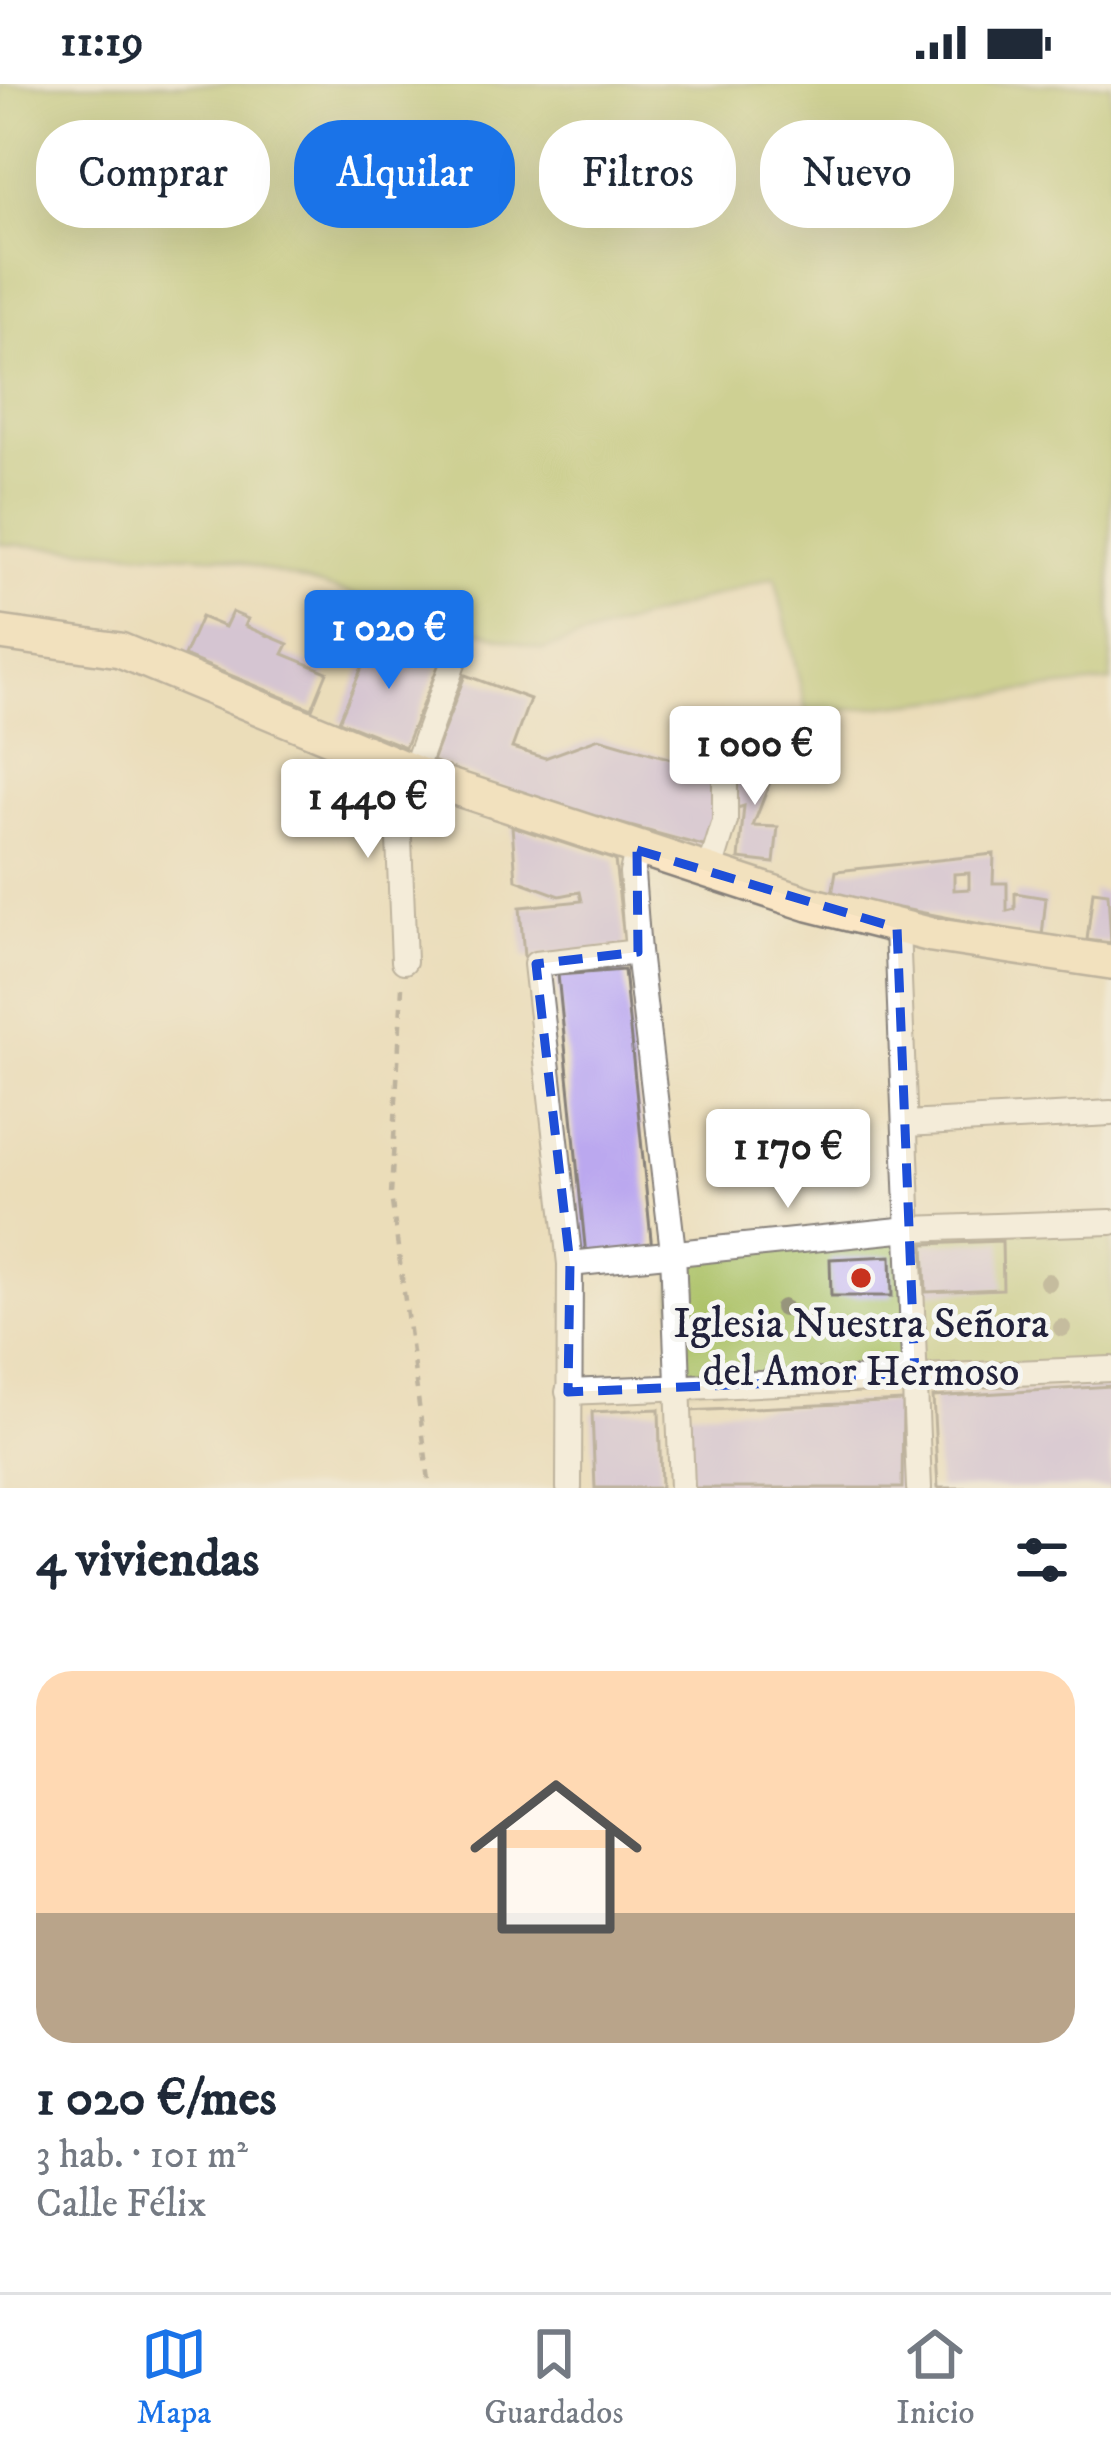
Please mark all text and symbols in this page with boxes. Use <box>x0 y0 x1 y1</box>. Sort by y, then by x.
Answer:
text: 11:19 <box>60 14 144 70</box>
chip: Comprar <box>36 120 270 228</box>
chip: Alquilar <box>294 120 515 228</box>
chip: Filtros <box>539 120 736 228</box>
chip: Nuevo <box>760 120 954 228</box>
pin: 1 020 € <box>278 590 500 692</box>
text: 1 020 € <box>331 604 447 653</box>
pin: 1 000 € <box>644 706 866 808</box>
text: 1 000 € <box>697 720 813 769</box>
pin: 1 440 € <box>257 759 479 861</box>
text: 1 440 € <box>308 773 428 822</box>
pin: 1 170 € <box>677 1109 899 1211</box>
text: 1 170 € <box>733 1123 843 1172</box>
marker: Iglesia Nuestra Señora del Amor Hermoso <box>848 1265 874 1291</box>
place label: Iglesia Nuestra Señora del Amor Hermoso <box>673 1299 1049 1399</box>
icon: filters <box>1009 1527 1075 1593</box>
text: 4 viviendas <box>36 1528 259 1592</box>
icon: home <box>448 1749 664 1965</box>
text: 1 020 €/mes <box>36 2067 277 2131</box>
text: 3 hab. · 101 m² <box>36 2131 248 2180</box>
text: Calle Félix <box>36 2180 206 2229</box>
tab: Mapa <box>136 2321 211 2434</box>
tab: Guardados <box>484 2321 623 2434</box>
tab: Inicio <box>896 2321 974 2434</box>

